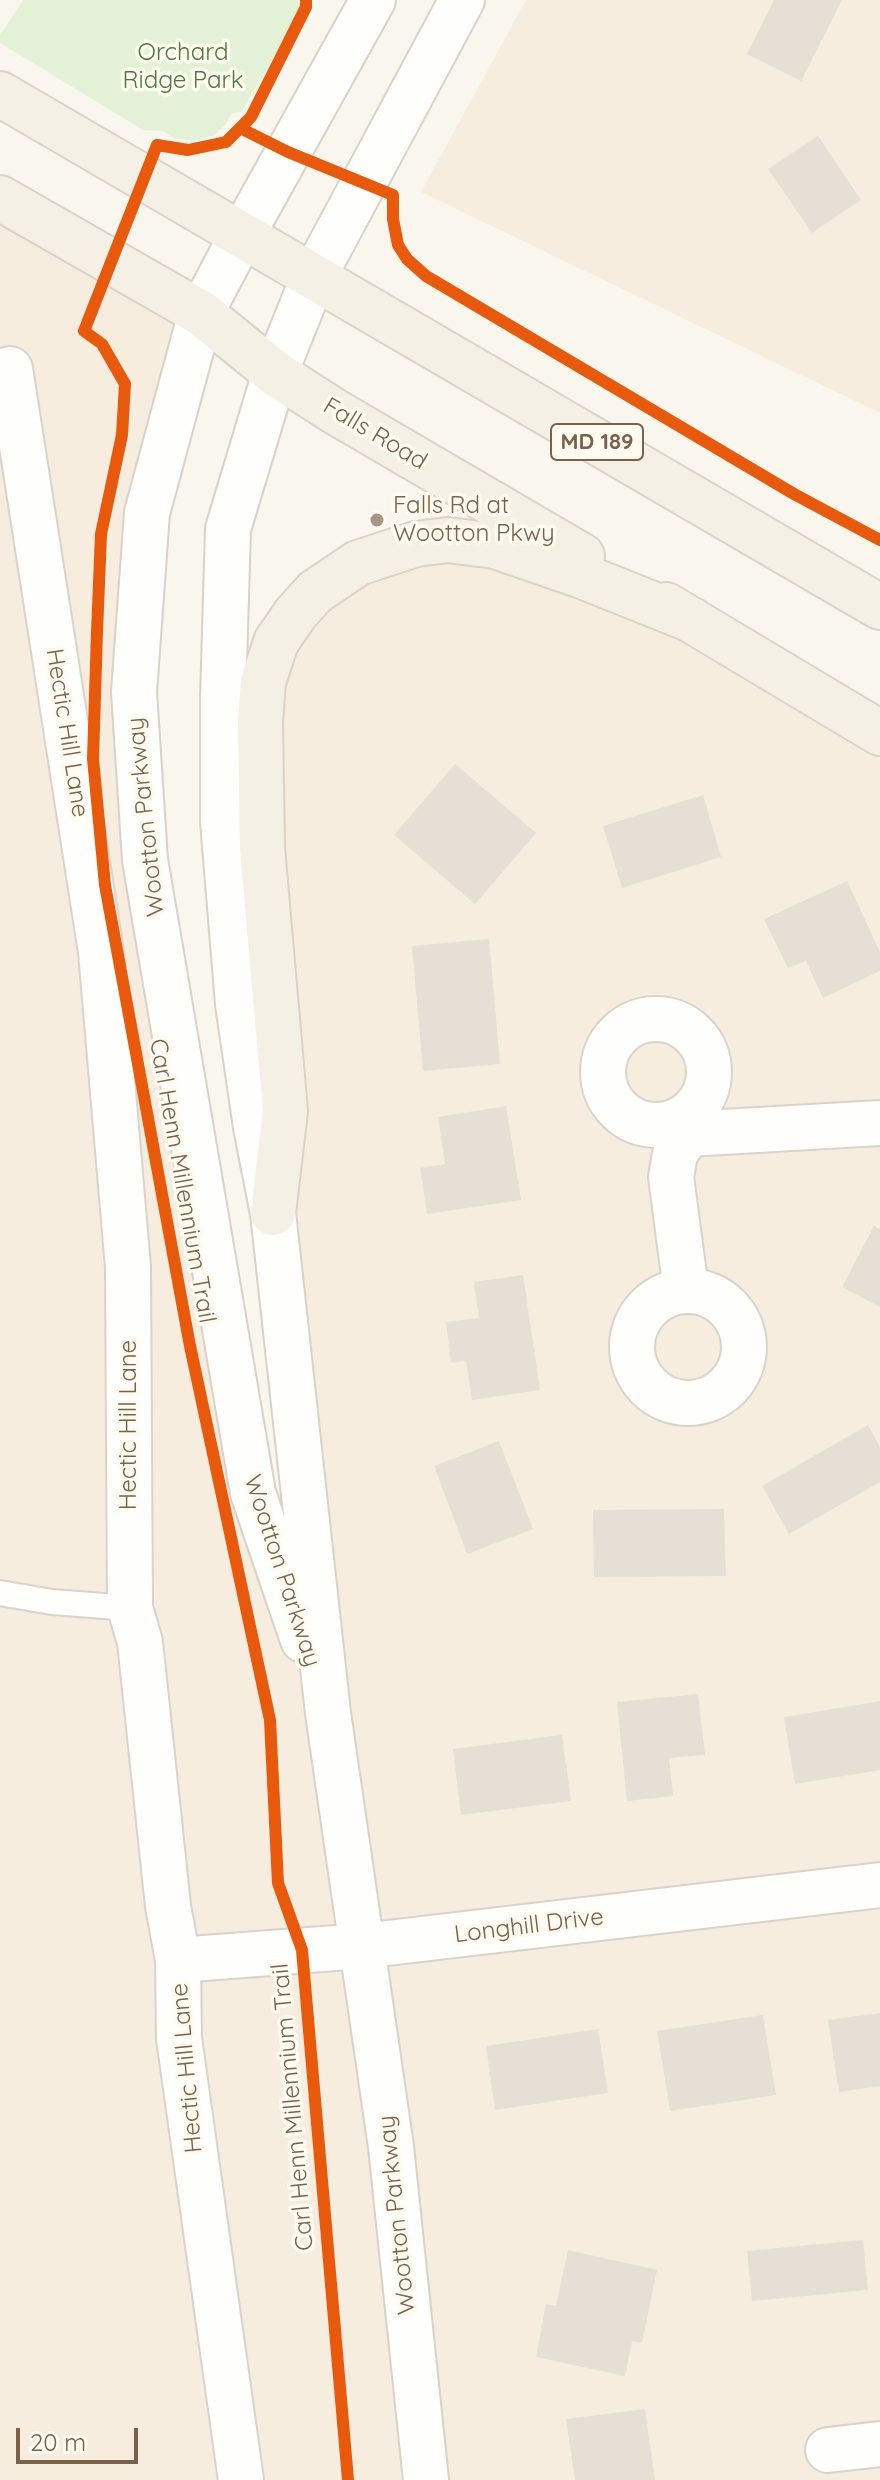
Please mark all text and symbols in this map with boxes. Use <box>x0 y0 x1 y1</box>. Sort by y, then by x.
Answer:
park label: Orchard Ridge Park <box>122 39 244 95</box>
street label: Falls Road <box>318 392 432 476</box>
road number: MD 189 <box>551 424 643 460</box>
place label: Falls Rd at Wootton Pkwy <box>393 492 555 548</box>
marker: Falls Rd at Wootton Pkwy <box>368 511 386 529</box>
street label: Hectic Hill Lane <box>39 647 95 819</box>
street label: Wootton Parkway <box>121 716 171 918</box>
street label: Carl Henn Millennium Trail <box>143 1037 221 1325</box>
street label: Hectic Hill Lane <box>115 1340 143 1510</box>
street label: Wootton Parkway <box>237 1471 327 1671</box>
street label: Longhill Drive <box>453 1903 605 1949</box>
street label: Carl Henn Millennium Trail <box>266 1962 320 2252</box>
street label: Hectic Hill Lane <box>165 1982 209 2154</box>
street label: Wootton Parkway <box>372 2114 422 2316</box>
scale bar <box>20 2412 142 2462</box>
text: 20 m <box>30 2427 86 2457</box>

